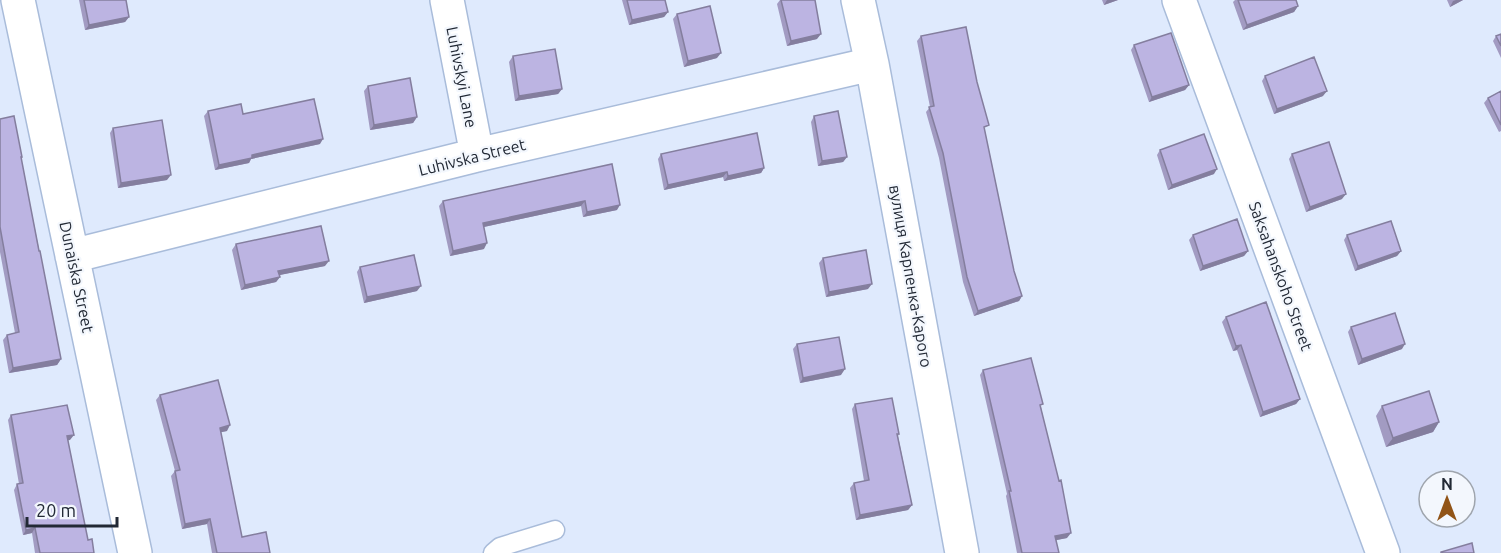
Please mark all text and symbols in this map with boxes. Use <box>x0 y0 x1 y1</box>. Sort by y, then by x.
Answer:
street label: Luhivskyi Lane <box>443 25 481 129</box>
street label: Luhivska Street <box>417 135 528 179</box>
street label: вулиця Карпенка-Карого <box>886 183 936 369</box>
street label: Saksahanskoho Street <box>1246 199 1317 354</box>
street label: Dunaiska Street <box>56 220 98 335</box>
north arrow <box>1417 469 1477 529</box>
text: N <box>1441 475 1453 493</box>
scale bar <box>27 490 117 528</box>
text: 20 m <box>36 500 76 520</box>

